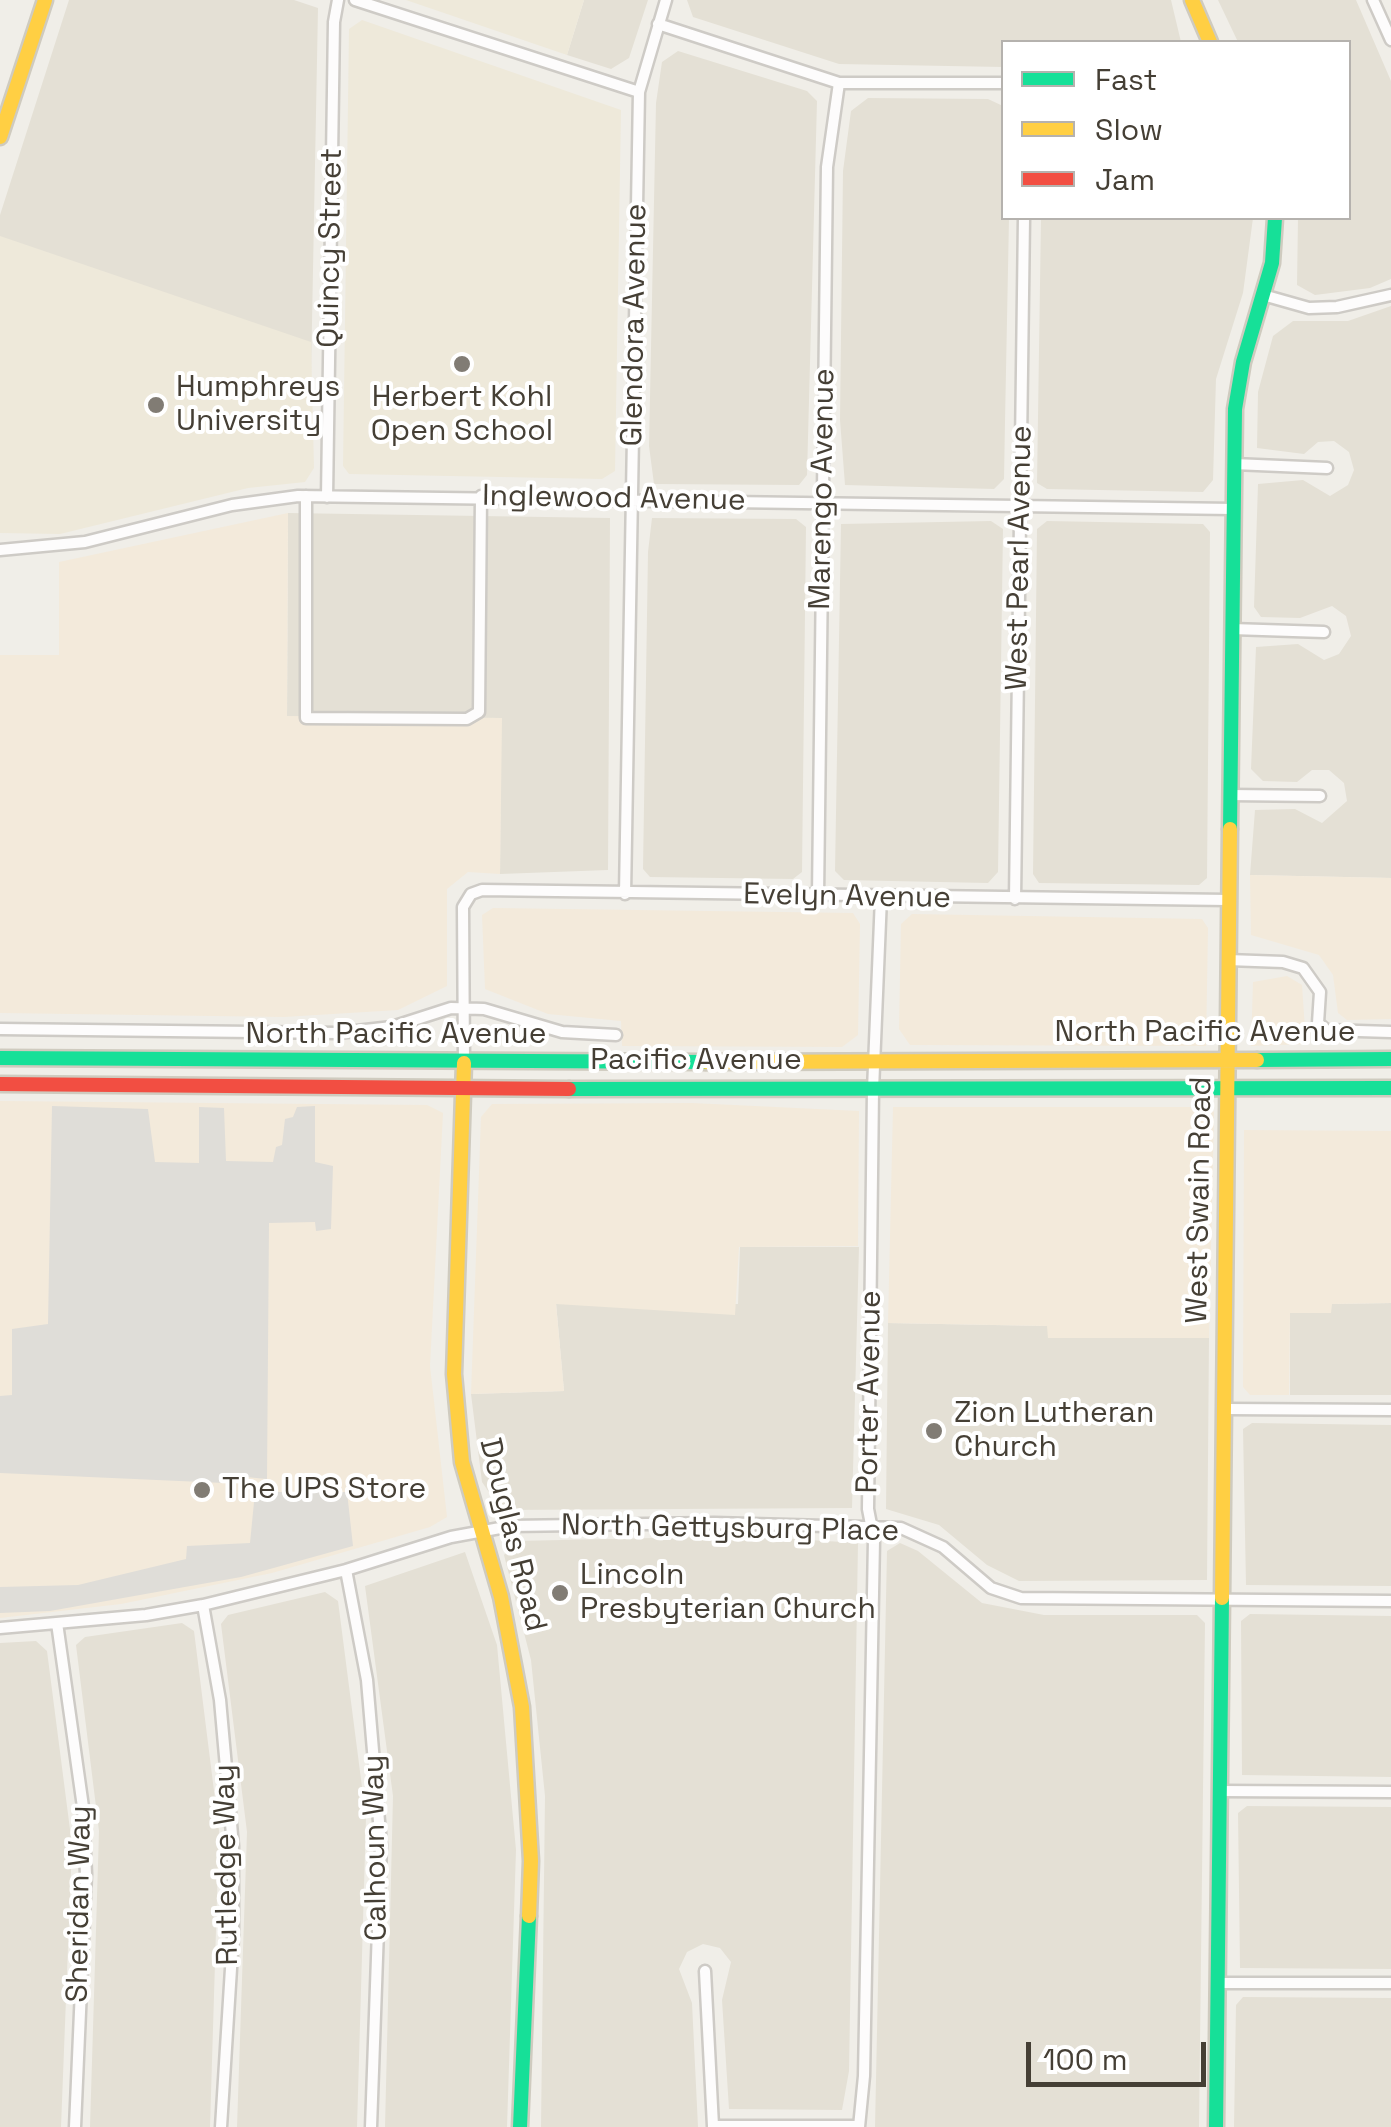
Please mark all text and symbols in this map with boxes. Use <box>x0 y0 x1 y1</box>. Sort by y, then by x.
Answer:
legend <box>1001 40 1351 220</box>
text: Fast <box>1095 60 1157 99</box>
text: Slow <box>1095 110 1163 149</box>
street label: Quincy Street <box>311 148 351 348</box>
text: Jam <box>1095 160 1155 199</box>
street label: Glendora Avenue <box>615 203 655 447</box>
marker: Herbert Kohl Open School <box>451 353 473 375</box>
street label: Marengo Avenue <box>803 368 843 610</box>
place label: Humphreys University <box>176 370 340 440</box>
place label: Herbert Kohl Open School <box>371 380 553 450</box>
marker: Humphreys University <box>145 394 167 416</box>
street label: West Pearl Avenue <box>1000 425 1040 691</box>
street label: Inglewood Avenue <box>482 479 746 519</box>
street label: Evelyn Avenue <box>743 877 951 917</box>
street label: North Pacific Avenue <box>1055 1015 1355 1051</box>
street label: North Pacific Avenue <box>246 1017 546 1053</box>
street label: Pacific Avenue <box>590 1043 802 1079</box>
street label: West Swain Road <box>1180 1076 1220 1324</box>
street label: Porter Avenue <box>850 1290 890 1494</box>
place label: Zion Lutheran Church <box>954 1396 1154 1466</box>
marker: Zion Lutheran Church <box>923 1420 945 1442</box>
street label: Douglas Road <box>471 1435 553 1635</box>
place label: The UPS Store <box>222 1472 426 1508</box>
marker: The UPS Store <box>191 1479 213 1501</box>
street label: North Gettysburg Place <box>561 1508 899 1550</box>
place label: Lincoln Presbyterian Church <box>580 1558 876 1628</box>
marker: Lincoln Presbyterian Church <box>549 1582 571 1604</box>
street label: Calhoun Way <box>356 1754 396 1942</box>
street label: Rutledge Way <box>207 1764 247 1966</box>
street label: Sheridan Way <box>60 1805 100 2003</box>
scale bar <box>1031 2022 1211 2084</box>
text: 100 m <box>1043 2040 1128 2079</box>

